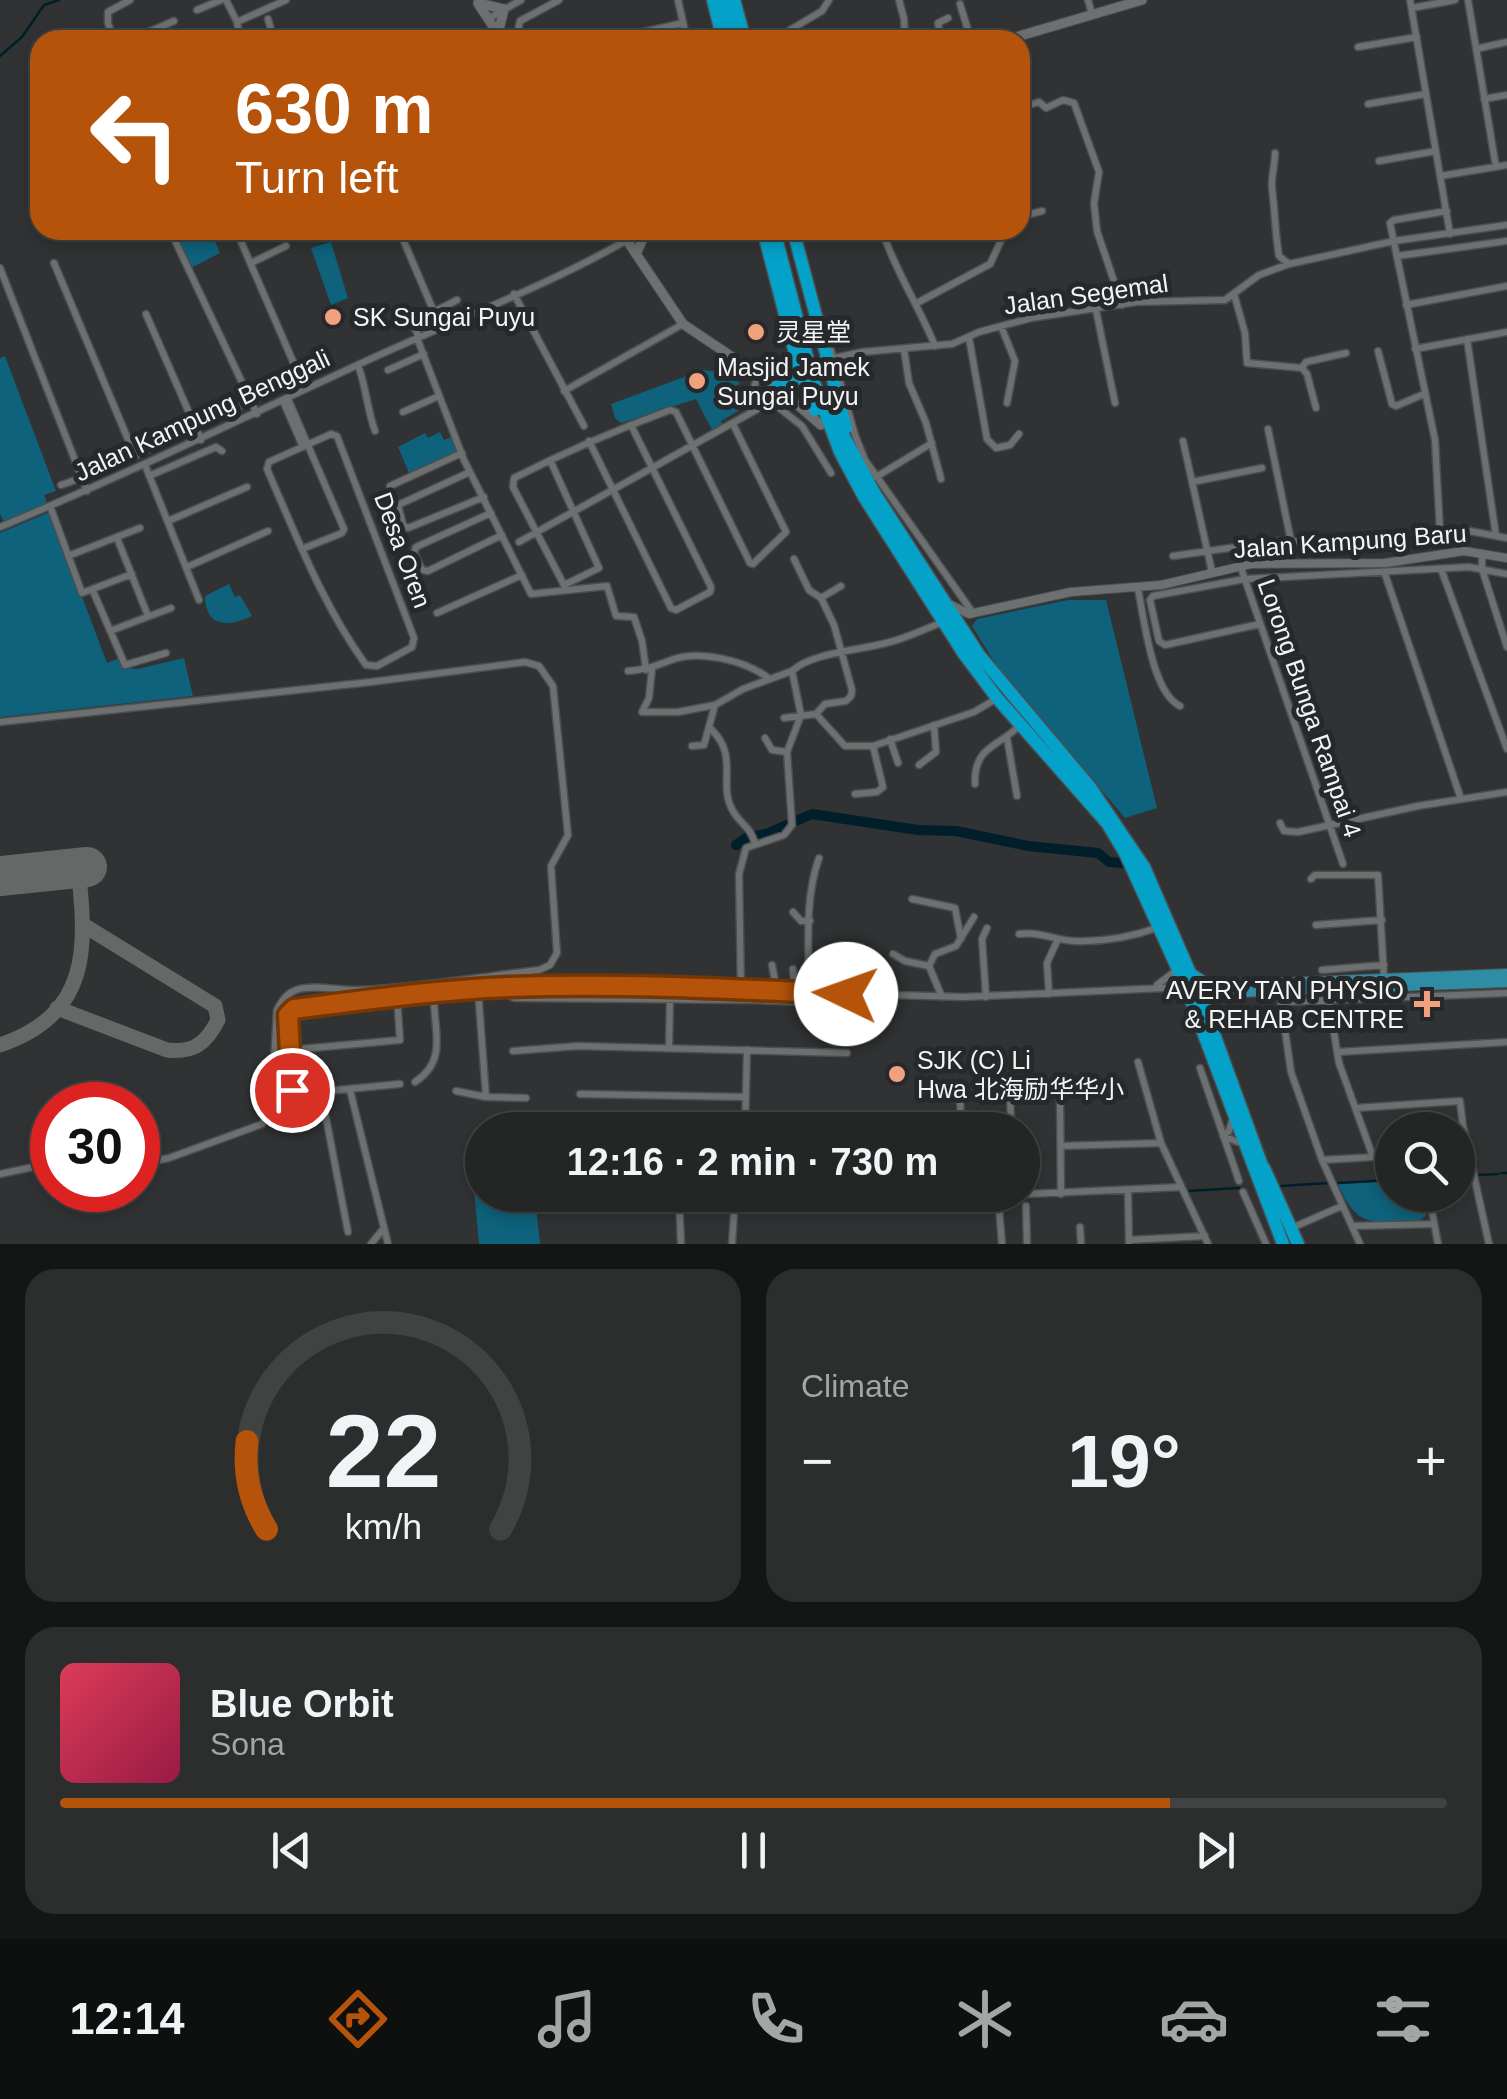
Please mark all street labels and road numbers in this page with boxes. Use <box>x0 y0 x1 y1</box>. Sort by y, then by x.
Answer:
street label: Jalan Segemal <box>1002 269 1170 319</box>
street label: Jalan Kampung Benggali <box>70 344 334 486</box>
street label: Desa Oren <box>369 488 437 612</box>
street label: Jalan Kampung Baru <box>1233 519 1467 563</box>
street label: Lorong Bunga Rampai 4 <box>1253 575 1367 841</box>

